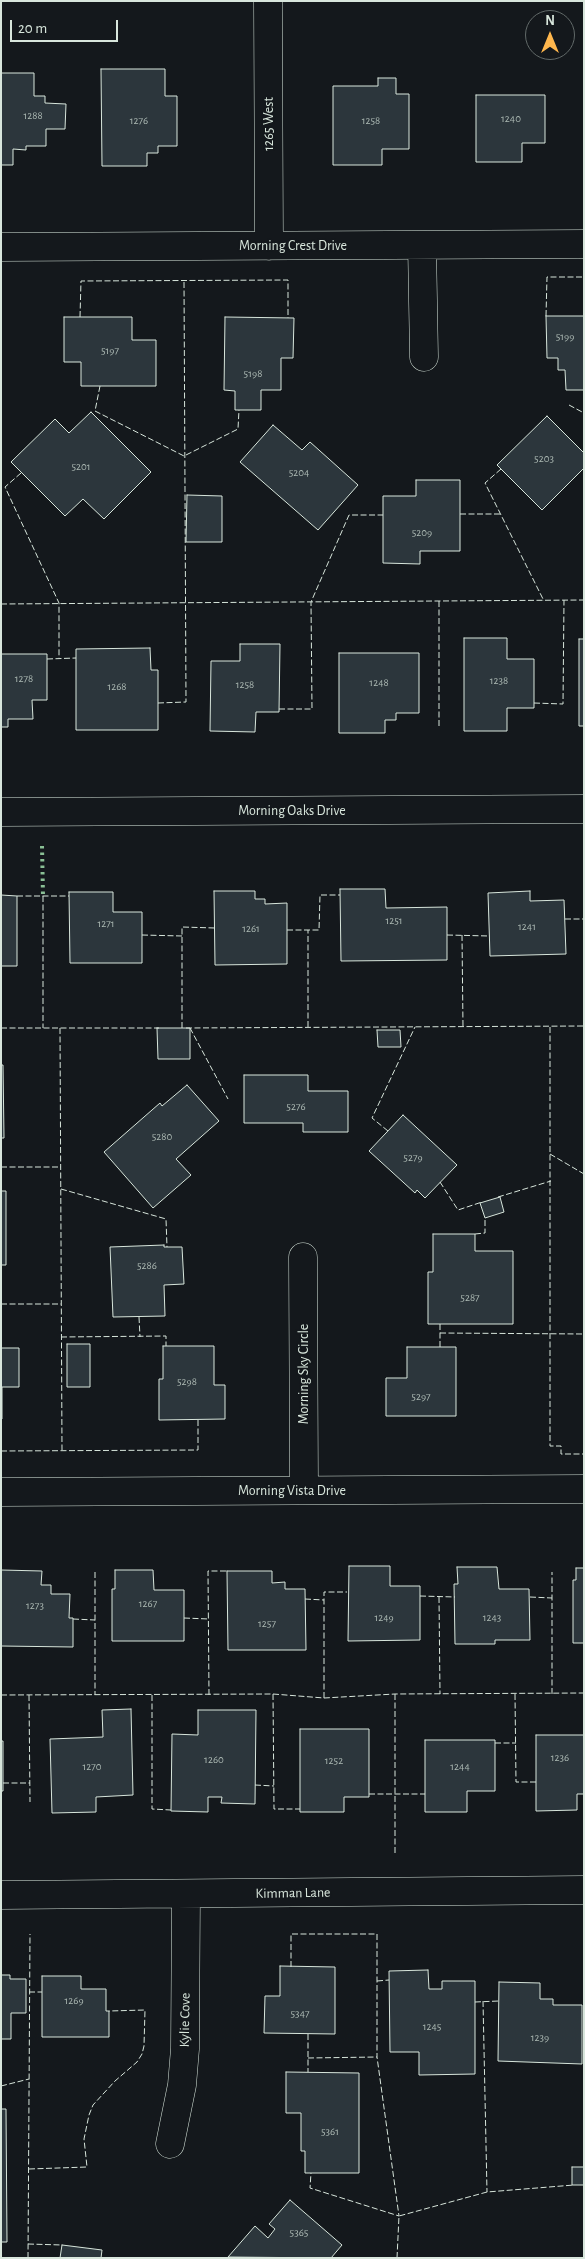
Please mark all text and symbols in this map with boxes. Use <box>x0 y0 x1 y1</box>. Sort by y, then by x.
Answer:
scale bar <box>12 10 120 42</box>
north arrow <box>525 10 575 60</box>
text: N <box>545 14 555 28</box>
text: 20 m <box>18 21 47 36</box>
street label: 1265 West <box>261 97 277 151</box>
house number: 1288 <box>23 109 43 123</box>
house number: 1240 <box>501 112 521 126</box>
house number: 1276 <box>130 114 148 128</box>
house number: 1258 <box>362 114 380 128</box>
street label: Morning Crest Drive <box>239 238 347 254</box>
house number: 5199 <box>556 330 574 344</box>
house number: 5197 <box>101 344 119 358</box>
house number: 5198 <box>244 367 262 381</box>
house number: 5203 <box>534 452 554 466</box>
house number: 5201 <box>71 460 91 474</box>
house number: 5204 <box>289 466 309 480</box>
house number: 5209 <box>412 526 432 540</box>
house number: 1278 <box>15 672 33 686</box>
house number: 1238 <box>490 674 508 688</box>
house number: 1248 <box>369 676 389 690</box>
house number: 1258 <box>236 678 254 692</box>
house number: 1268 <box>107 680 127 694</box>
street label: Morning Oaks Drive <box>238 803 346 819</box>
house number: 1251 <box>385 914 403 928</box>
house number: 1271 <box>97 917 115 931</box>
house number: 1241 <box>518 920 536 934</box>
house number: 1261 <box>242 922 260 936</box>
house number: 5276 <box>286 1100 306 1114</box>
house number: 5280 <box>152 1130 172 1144</box>
house number: 5279 <box>403 1151 423 1165</box>
house number: 5286 <box>137 1259 157 1273</box>
house number: 5287 <box>460 1291 480 1305</box>
street label: Morning Sky Circle <box>296 1324 312 1424</box>
house number: 5298 <box>177 1375 197 1389</box>
house number: 5297 <box>411 1390 431 1404</box>
street label: Morning Vista Drive <box>238 1483 346 1499</box>
house number: 1267 <box>139 1597 157 1611</box>
house number: 1273 <box>26 1599 44 1613</box>
house number: 1249 <box>374 1611 394 1625</box>
house number: 1243 <box>483 1611 501 1625</box>
house number: 1257 <box>258 1617 276 1631</box>
house number: 1236 <box>551 1751 569 1765</box>
house number: 1260 <box>204 1753 224 1767</box>
house number: 1252 <box>325 1754 343 1768</box>
house number: 1270 <box>82 1760 102 1774</box>
house number: 1244 <box>450 1760 470 1774</box>
street label: Kimman Lane <box>255 1884 331 1902</box>
street label: Kylie Cove <box>176 1992 194 2048</box>
house number: 1269 <box>64 1994 84 2008</box>
house number: 5347 <box>290 2007 310 2021</box>
house number: 1245 <box>423 2020 441 2034</box>
house number: 1239 <box>531 2031 549 2045</box>
house number: 5361 <box>321 2125 339 2139</box>
house number: 5365 <box>290 2226 308 2240</box>

